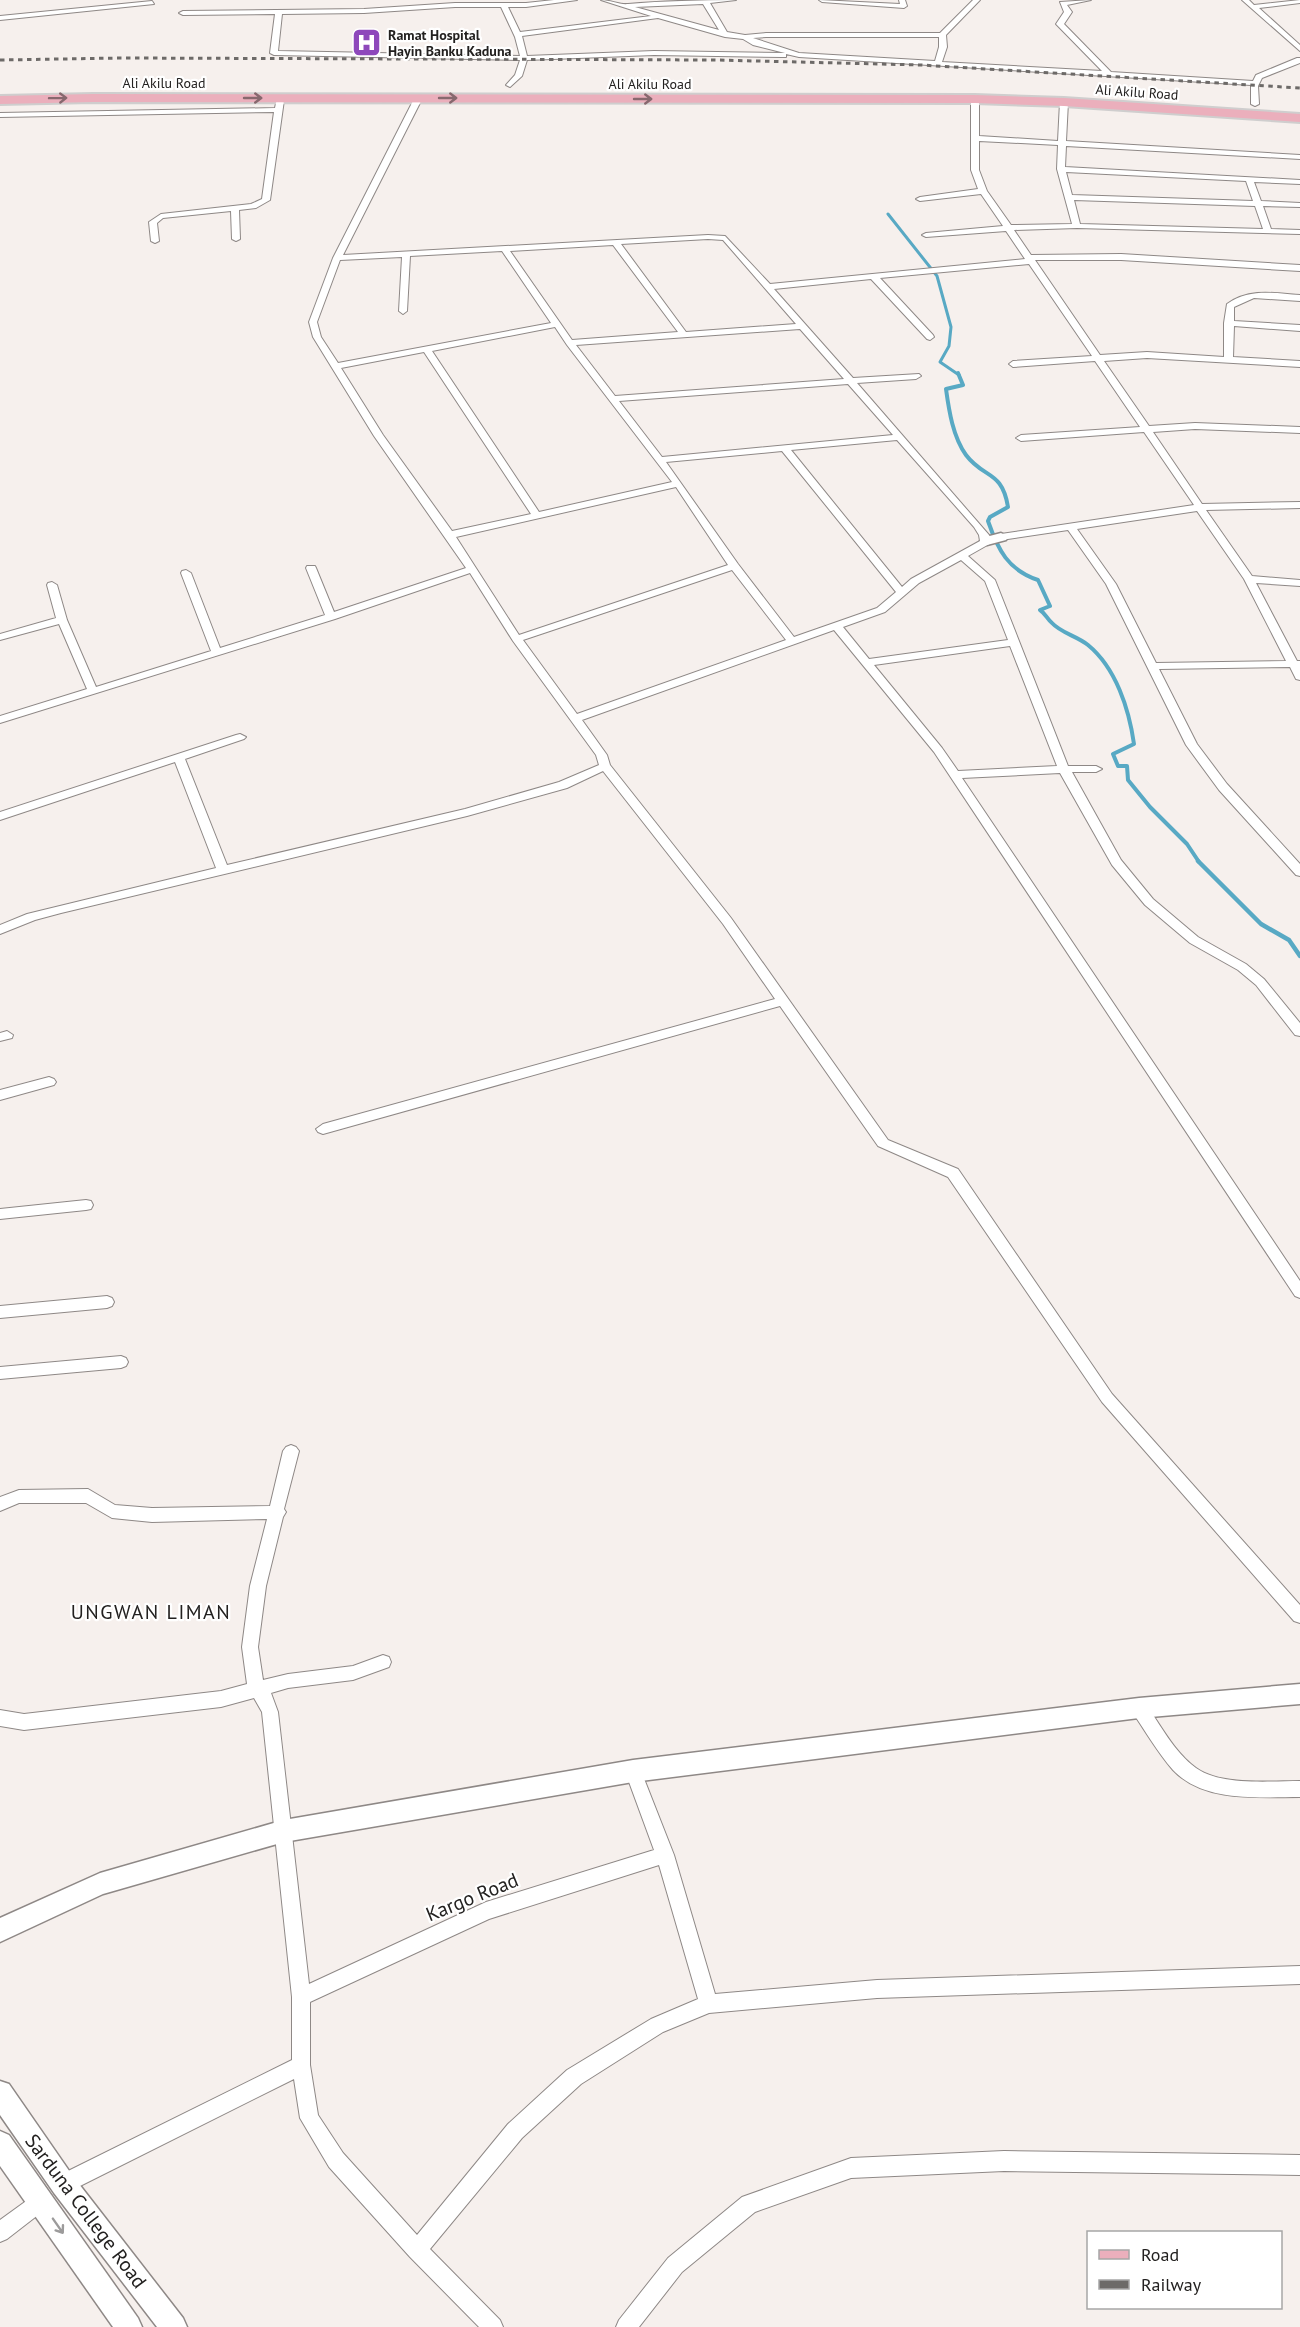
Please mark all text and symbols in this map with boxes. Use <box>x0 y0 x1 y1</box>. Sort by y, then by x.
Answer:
place label: Ramat Hospital Hayin Banku Kaduna <box>388 26 512 60</box>
hospital icon: Ramat Hospital Hayin Banku Kaduna <box>351 27 383 59</box>
street label: Ali Akilu Road <box>123 74 205 92</box>
street label: Ali Akilu Road <box>609 75 691 93</box>
street label: Ali Akilu Road <box>1095 80 1179 104</box>
one-way arrow <box>243 92 263 104</box>
one-way arrow <box>48 93 68 104</box>
one-way arrow <box>438 93 458 104</box>
one-way arrow <box>633 93 653 105</box>
district label: UNGWAN LIMAN <box>71 1599 231 1625</box>
street label: Kargo Road <box>422 1867 522 1927</box>
street label: Sarduna College Road <box>19 2129 153 2293</box>
one-way arrow <box>52 2217 64 2234</box>
legend <box>1087 2231 1282 2309</box>
text: Road <box>1141 2243 1179 2266</box>
text: Railway <box>1141 2273 1202 2296</box>

